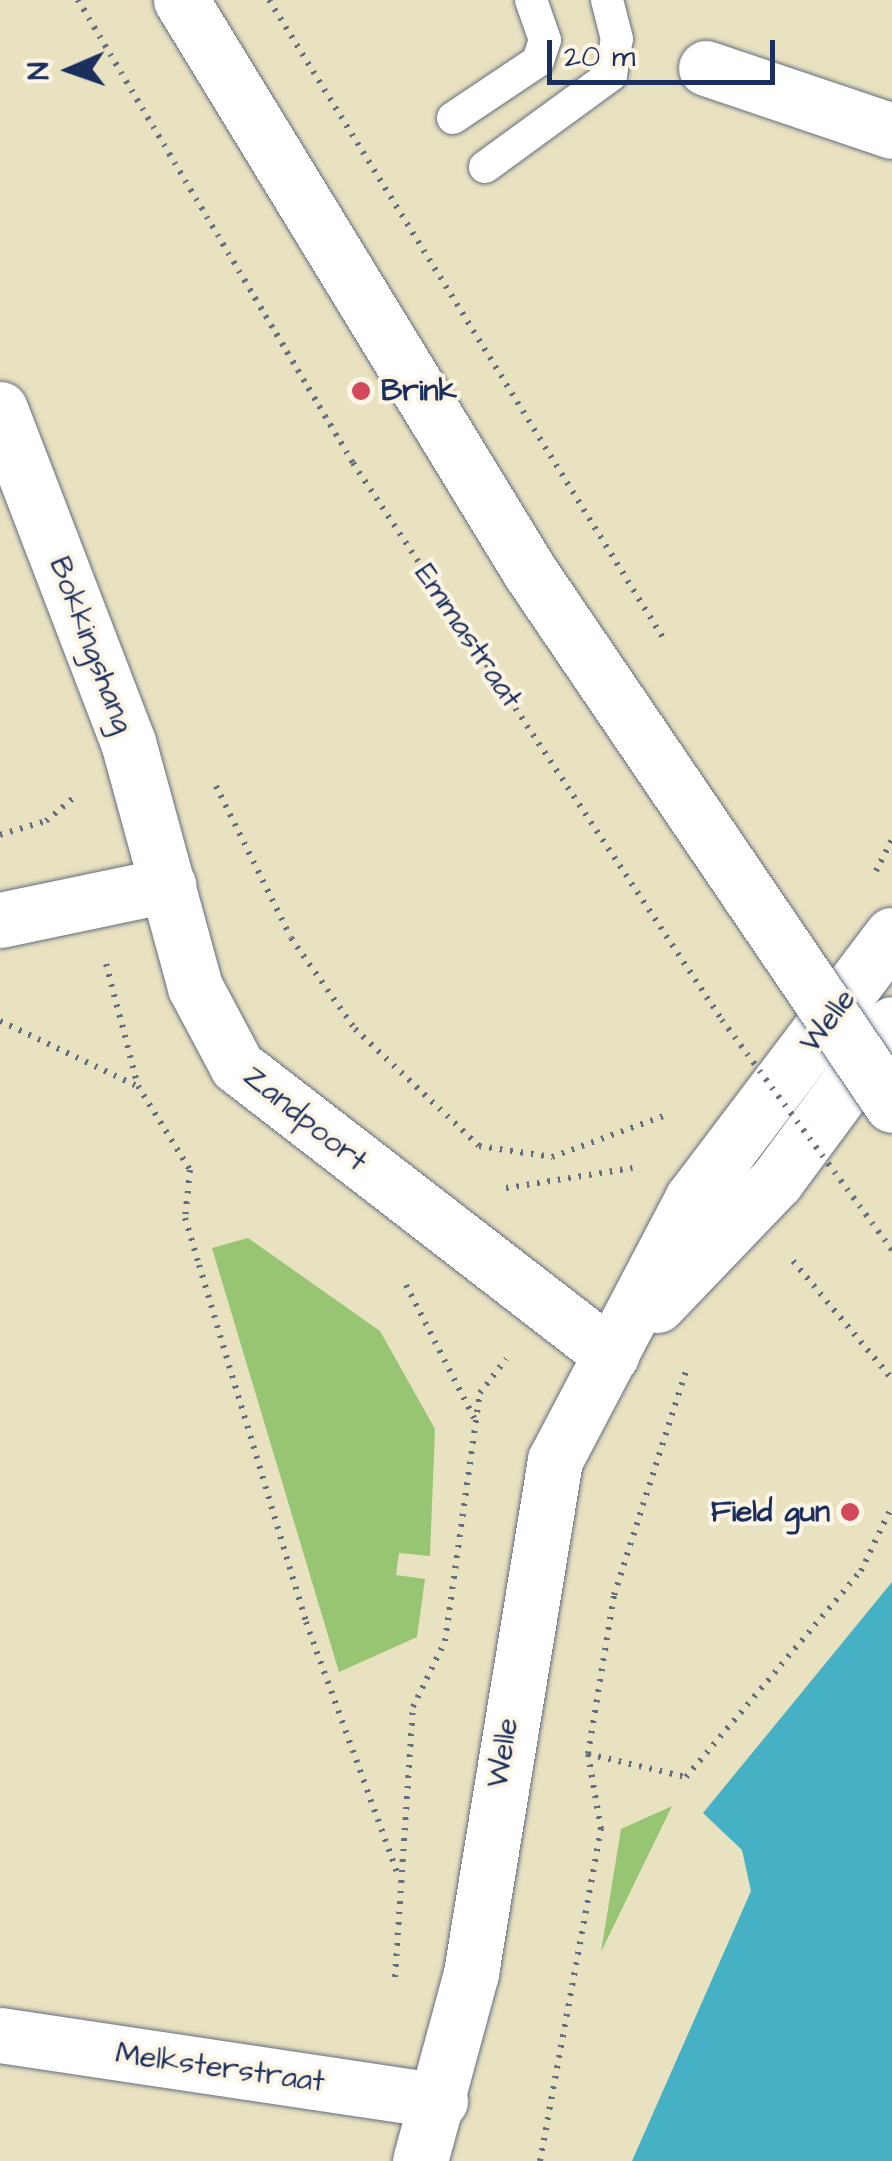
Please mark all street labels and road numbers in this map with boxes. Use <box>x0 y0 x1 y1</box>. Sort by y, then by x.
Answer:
street label: Bokkingshang <box>41 552 141 738</box>
street label: Emmastraat <box>407 557 529 715</box>
street label: Welle <box>793 982 863 1060</box>
street label: Zandpoort <box>236 1058 374 1180</box>
street label: Welle <box>480 1716 526 1790</box>
street label: Melksterstraat <box>113 2036 327 2100</box>

